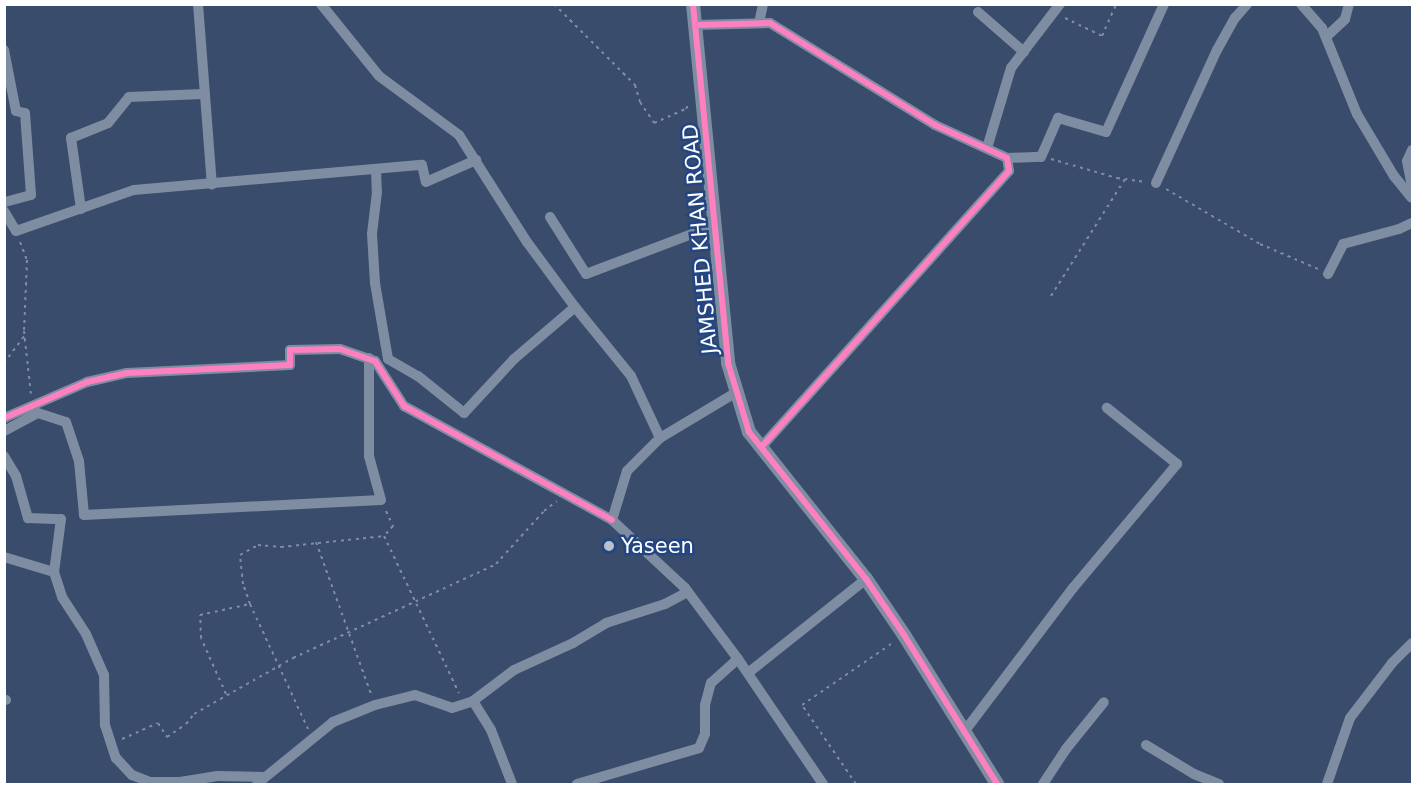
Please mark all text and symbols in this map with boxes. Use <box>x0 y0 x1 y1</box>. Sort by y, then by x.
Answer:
street label: JAMSHED KHAN ROAD <box>677 123 723 355</box>
place label: Yaseen <box>621 533 694 559</box>
marker: Yaseen <box>602 539 616 553</box>

